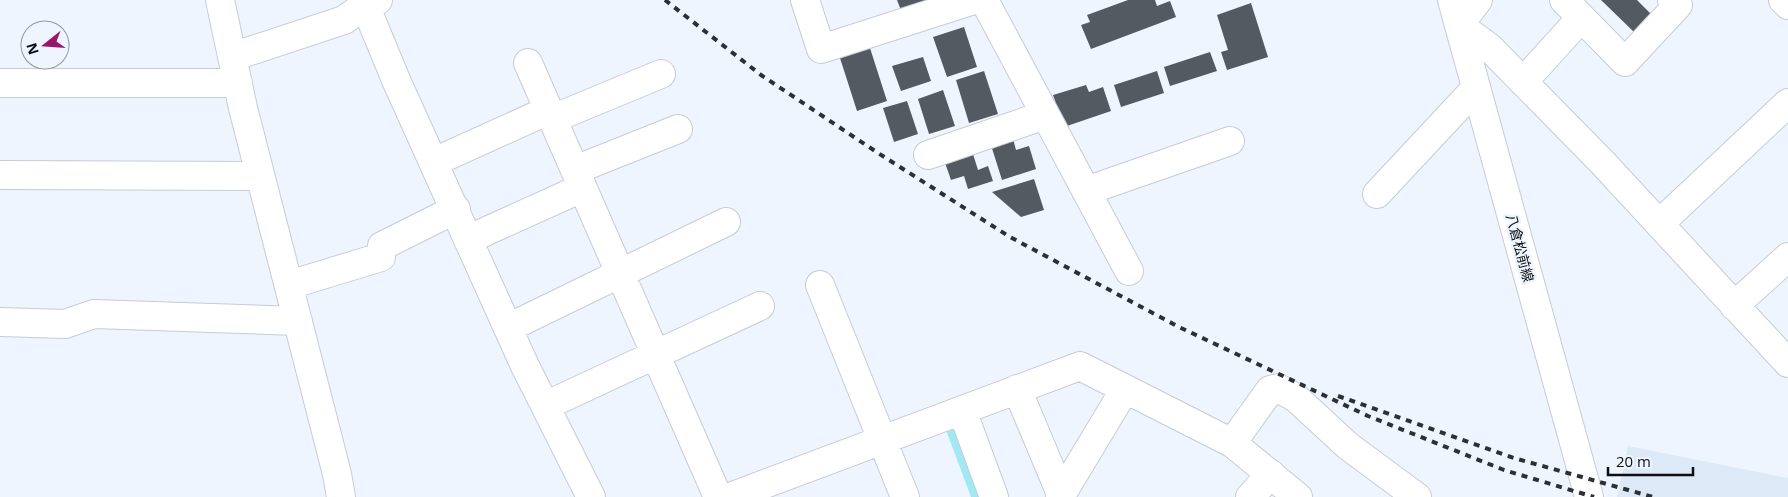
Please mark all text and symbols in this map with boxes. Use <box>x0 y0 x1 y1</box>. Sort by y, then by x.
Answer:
north arrow <box>20 20 70 70</box>
text: N <box>21 41 43 57</box>
street label: 八倉松前線 <box>1502 212 1539 284</box>
scale bar <box>1608 444 1693 476</box>
text: 20 m <box>1616 451 1651 471</box>

